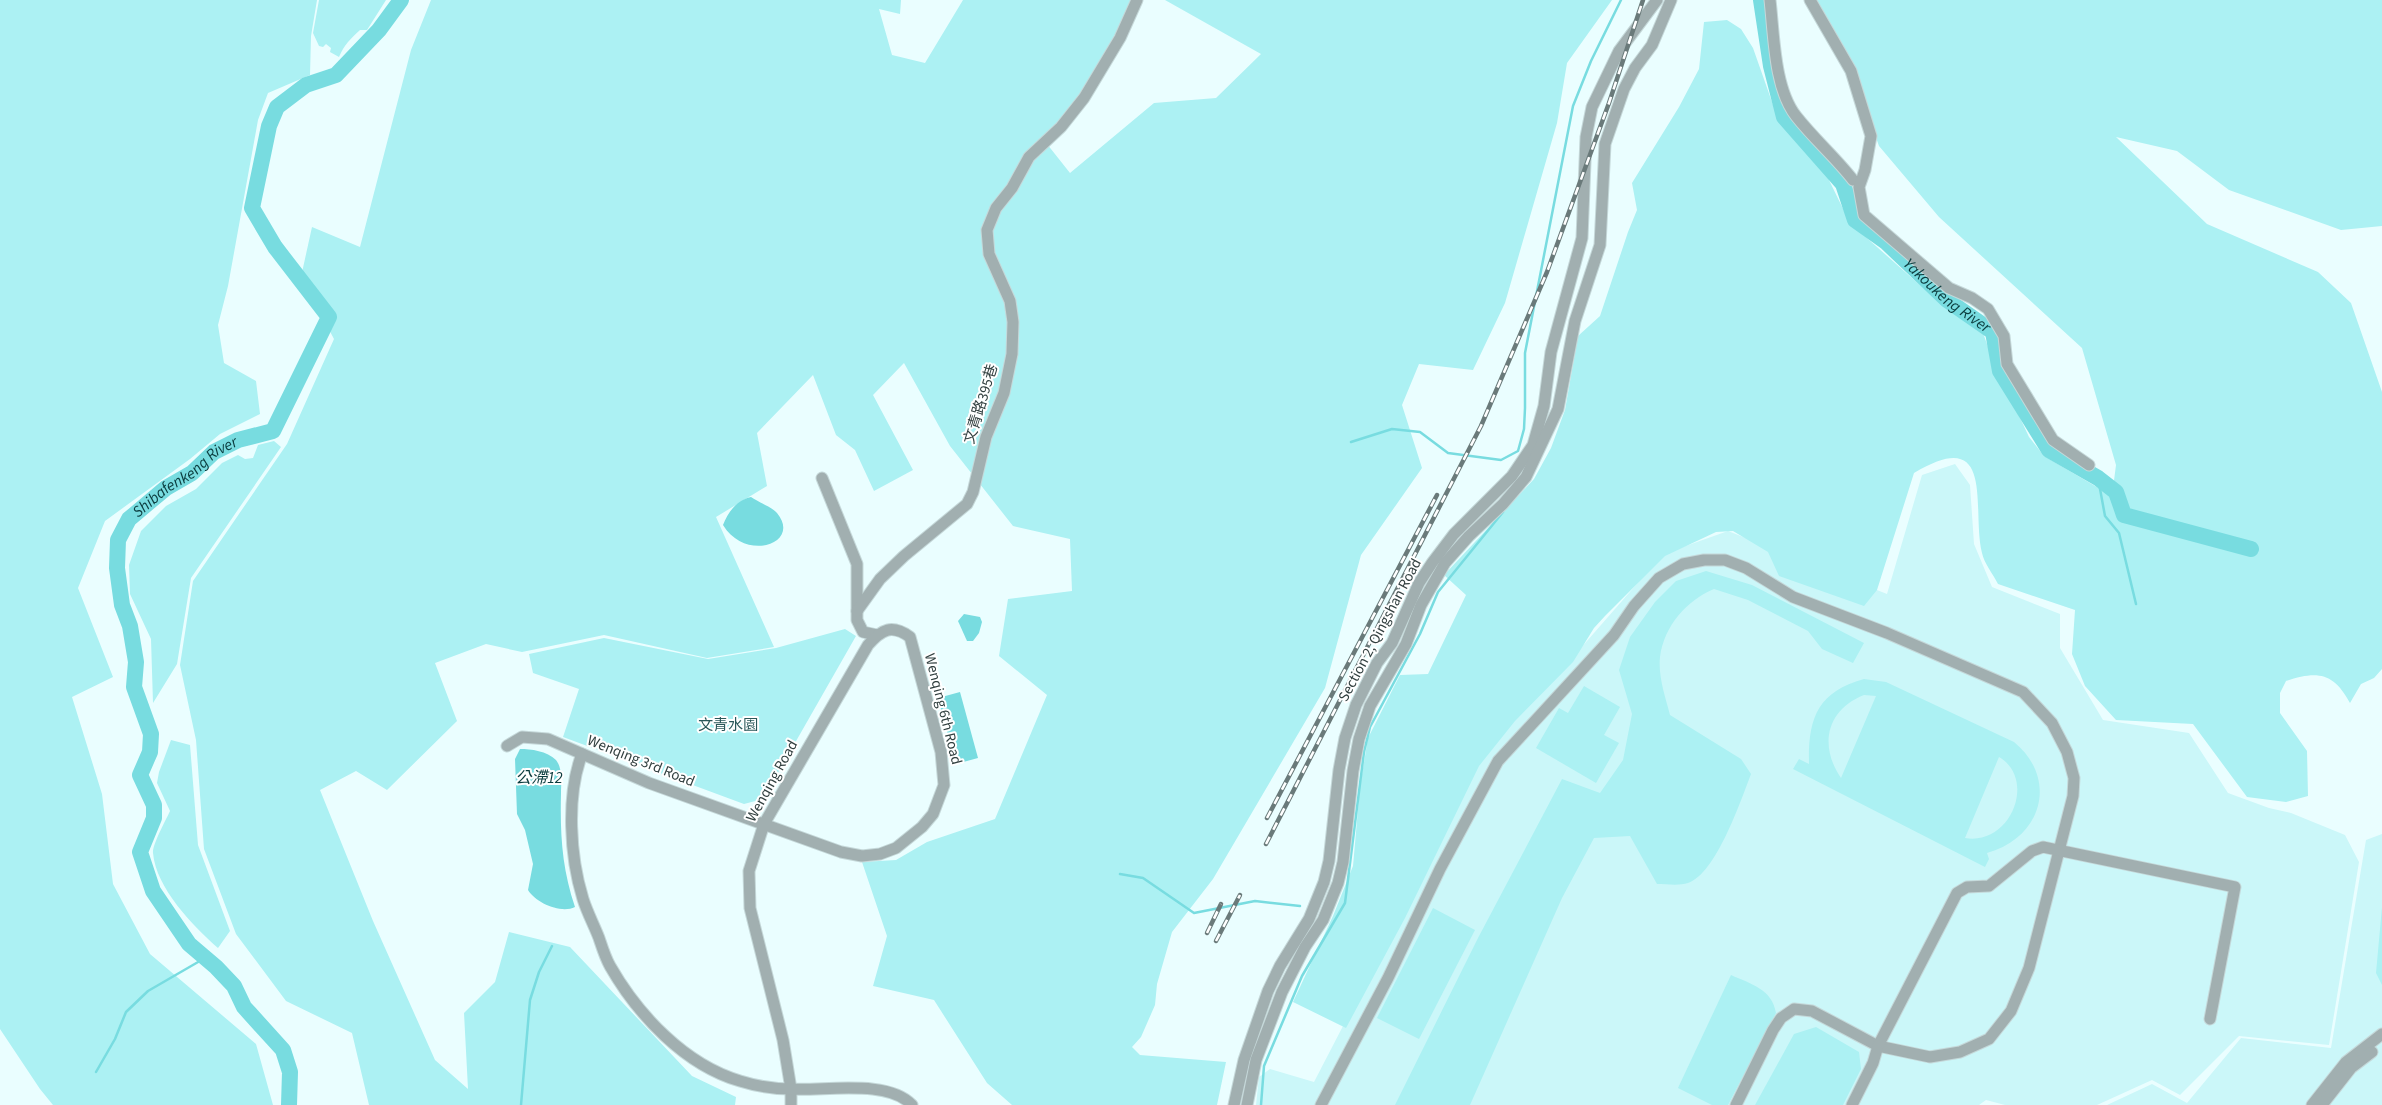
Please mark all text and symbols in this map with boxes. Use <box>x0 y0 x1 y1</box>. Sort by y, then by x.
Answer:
water label: Yakoukeng River <box>1898 253 1996 339</box>
street label: 文青路395巷 <box>959 362 1003 446</box>
water label: Shibafenkeng River <box>128 430 243 522</box>
street label: Section 2, Qingshan Road <box>1333 555 1427 705</box>
street label: Wenqing 6th Road <box>919 651 967 767</box>
park label: 文青水園 <box>698 715 758 736</box>
street label: Wenqing 3rd Road <box>584 730 698 792</box>
street label: Wenqing Road <box>741 736 803 826</box>
water label: 公滯12 <box>515 767 563 789</box>

